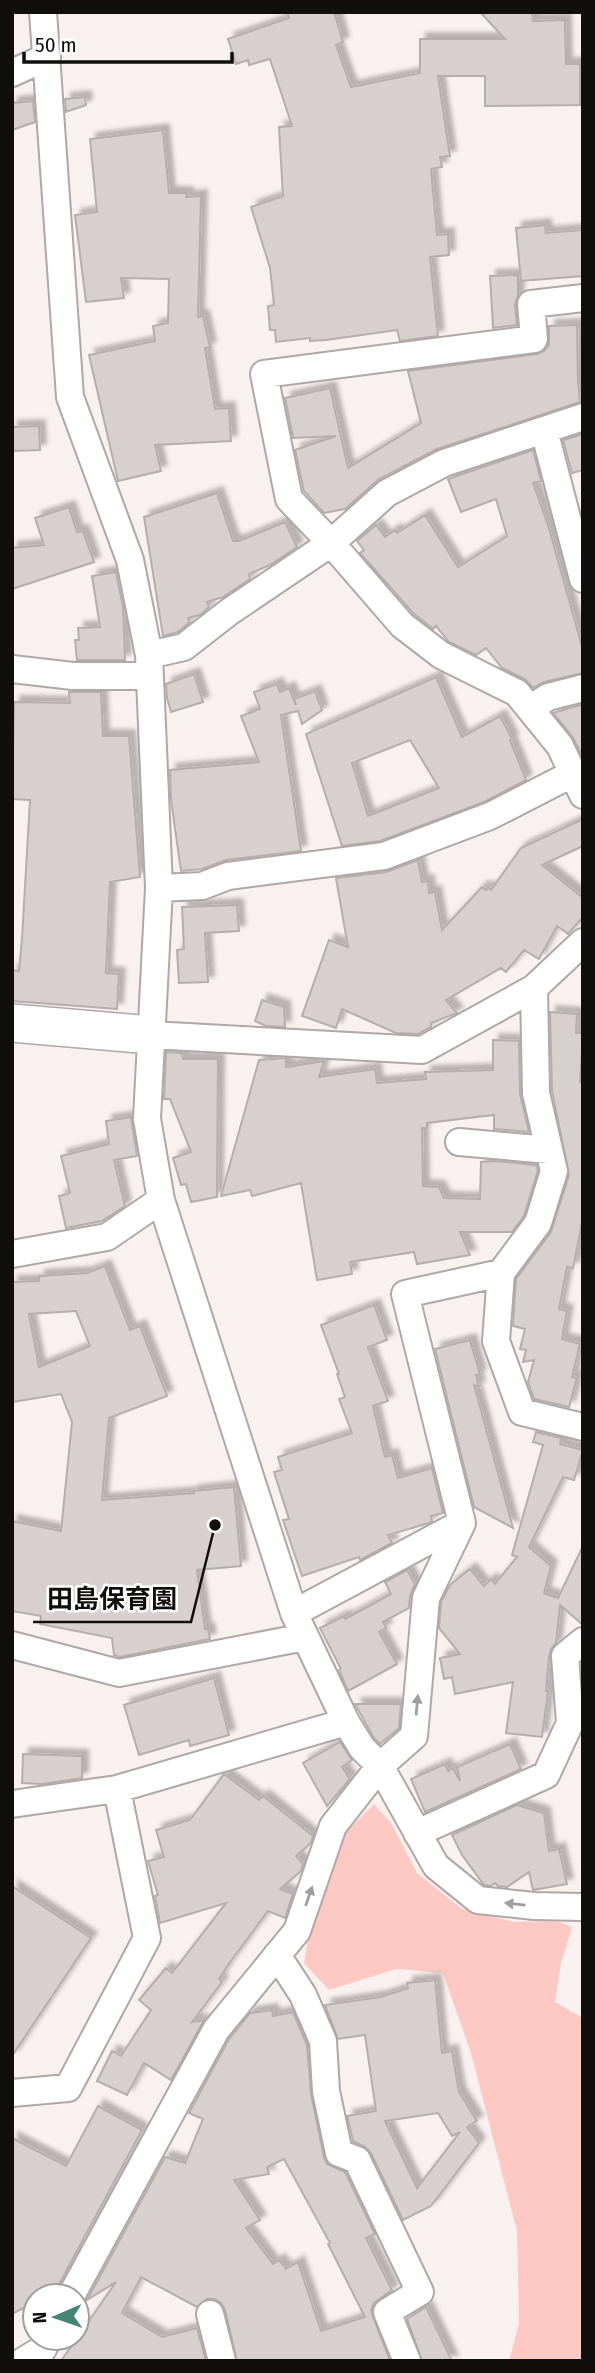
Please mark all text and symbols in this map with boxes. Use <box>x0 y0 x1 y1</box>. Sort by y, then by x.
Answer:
scale bar <box>24 21 233 65</box>
text: 50 m <box>35 32 77 58</box>
callout: 田島保育園 <box>33 1575 191 1622</box>
text: 田島保育園 <box>47 1584 177 1615</box>
one-way arrow <box>412 1693 423 1715</box>
one-way arrow <box>304 1886 315 1907</box>
one-way arrow <box>503 1898 525 1909</box>
north arrow <box>21 2282 91 2352</box>
text: N <box>28 2311 51 2324</box>

